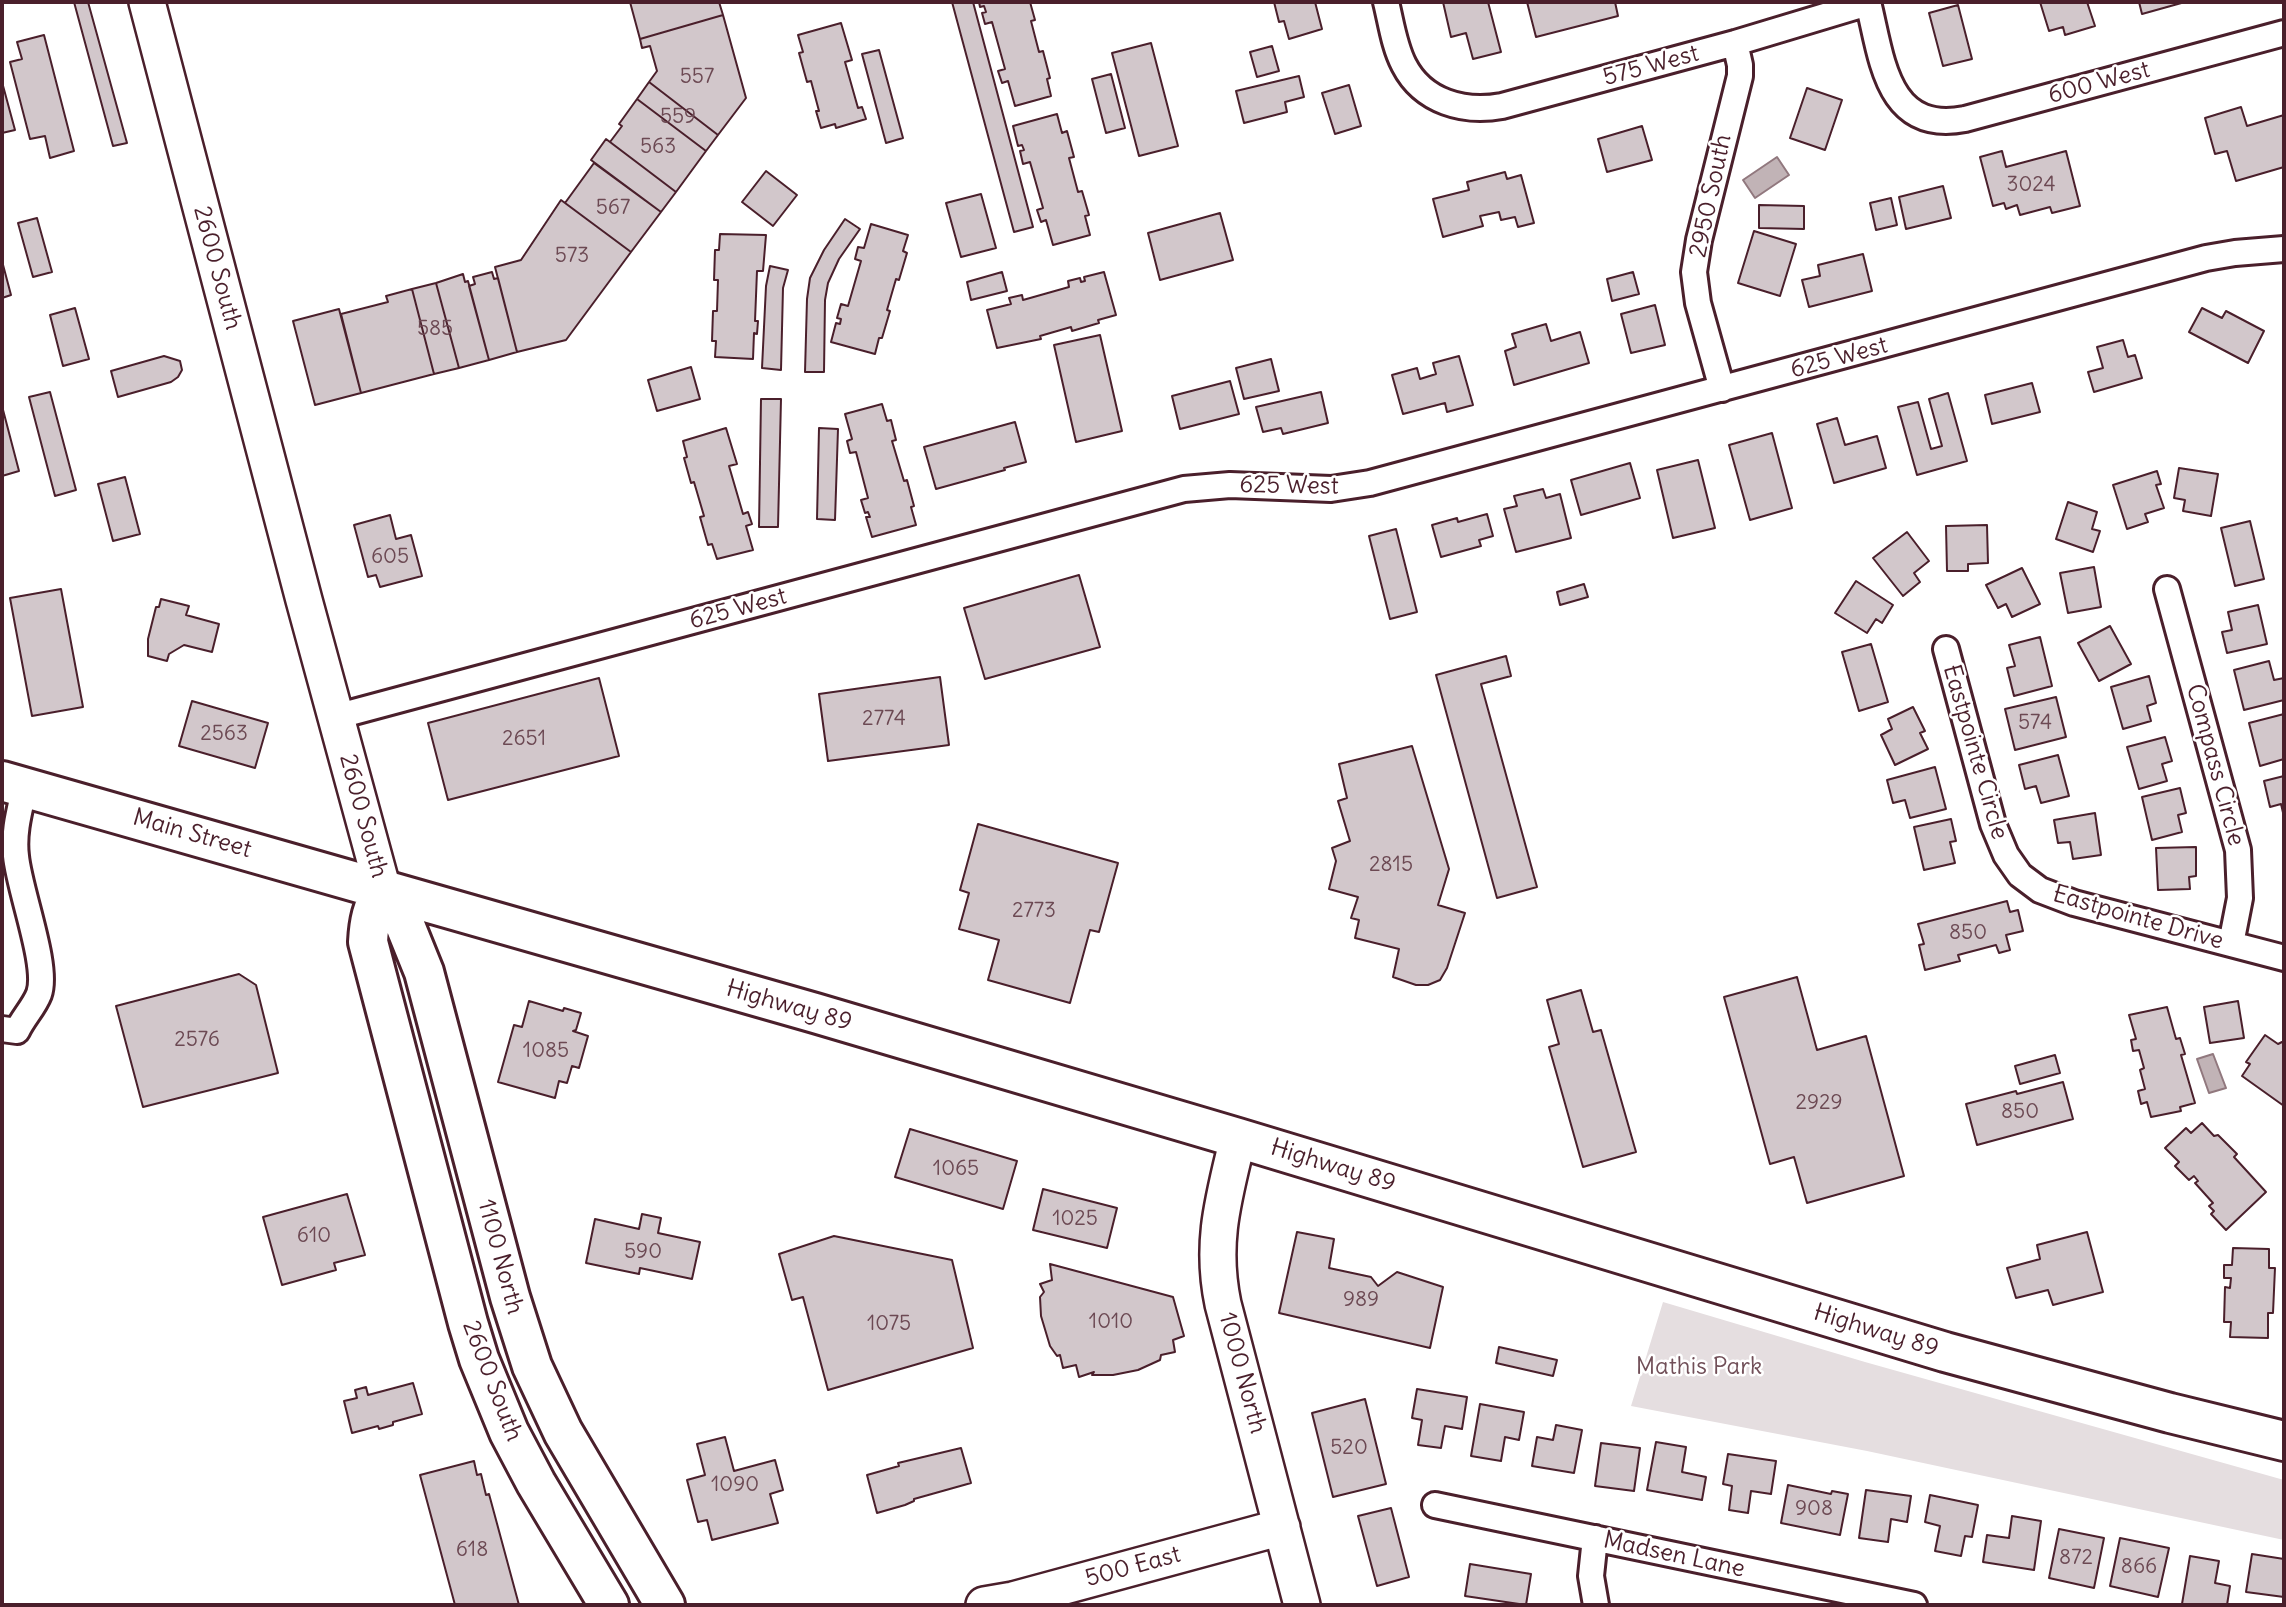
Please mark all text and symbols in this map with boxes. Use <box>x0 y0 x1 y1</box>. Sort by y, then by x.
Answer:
street label: 575 West <box>1600 39 1702 93</box>
street label: 600 West <box>2045 56 2153 110</box>
house number: 557 <box>680 64 714 90</box>
house number: 559 <box>660 104 696 130</box>
street label: 2950 South <box>1684 132 1738 260</box>
house number: 563 <box>640 134 676 160</box>
house number: 3024 <box>2006 172 2056 198</box>
house number: 567 <box>596 195 630 221</box>
street label: 2600 South <box>187 203 247 333</box>
house number: 573 <box>555 243 589 269</box>
house number: 585 <box>417 316 453 342</box>
street label: 625 West <box>1787 331 1891 385</box>
street label: 625 West <box>1239 471 1339 501</box>
house number: 605 <box>371 544 409 570</box>
street label: 625 West <box>686 582 790 636</box>
street label: Eastpointe Circle <box>1936 661 2014 843</box>
street label: Compass Circle <box>2180 681 2250 849</box>
house number: 2774 <box>862 706 906 732</box>
house number: 574 <box>2018 710 2052 736</box>
house number: 2563 <box>200 721 248 747</box>
house number: 2651 <box>502 726 546 752</box>
street label: 2600 South <box>333 751 393 881</box>
street label: Main Street <box>129 803 255 865</box>
house number: 2815 <box>1369 852 1413 878</box>
street label: Eastpointe Drive <box>2049 880 2227 956</box>
house number: 2773 <box>1012 898 1056 924</box>
house number: 850 <box>1949 920 1987 946</box>
street label: Highway 89 <box>723 974 855 1038</box>
house number: 2576 <box>174 1027 220 1053</box>
house number: 1085 <box>523 1038 569 1064</box>
house number: 2929 <box>1795 1090 1843 1116</box>
house number: 850 <box>2001 1099 2039 1125</box>
street label: Highway 89 <box>1267 1133 1399 1199</box>
house number: 1065 <box>933 1156 979 1182</box>
street label: 1100 North <box>471 1196 529 1318</box>
house number: 1025 <box>1052 1206 1098 1232</box>
house number: 610 <box>297 1223 331 1249</box>
house number: 590 <box>624 1239 662 1265</box>
house number: 989 <box>1343 1287 1379 1313</box>
street label: Highway 89 <box>1810 1298 1942 1364</box>
house number: 1010 <box>1089 1309 1133 1335</box>
street label: 1000 North <box>1212 1309 1272 1437</box>
house number: 1075 <box>867 1311 911 1337</box>
street label: 2600 South <box>456 1317 528 1445</box>
park label: Mathis Park <box>1636 1353 1762 1381</box>
house number: 520 <box>1330 1435 1368 1461</box>
house number: 1090 <box>711 1472 759 1498</box>
house number: 908 <box>1795 1496 1833 1522</box>
street label: Madsen Lane <box>1601 1526 1747 1584</box>
house number: 618 <box>456 1537 488 1563</box>
street label: 500 East <box>1082 1540 1184 1594</box>
house number: 872 <box>2059 1545 2093 1571</box>
house number: 866 <box>2121 1554 2157 1580</box>

